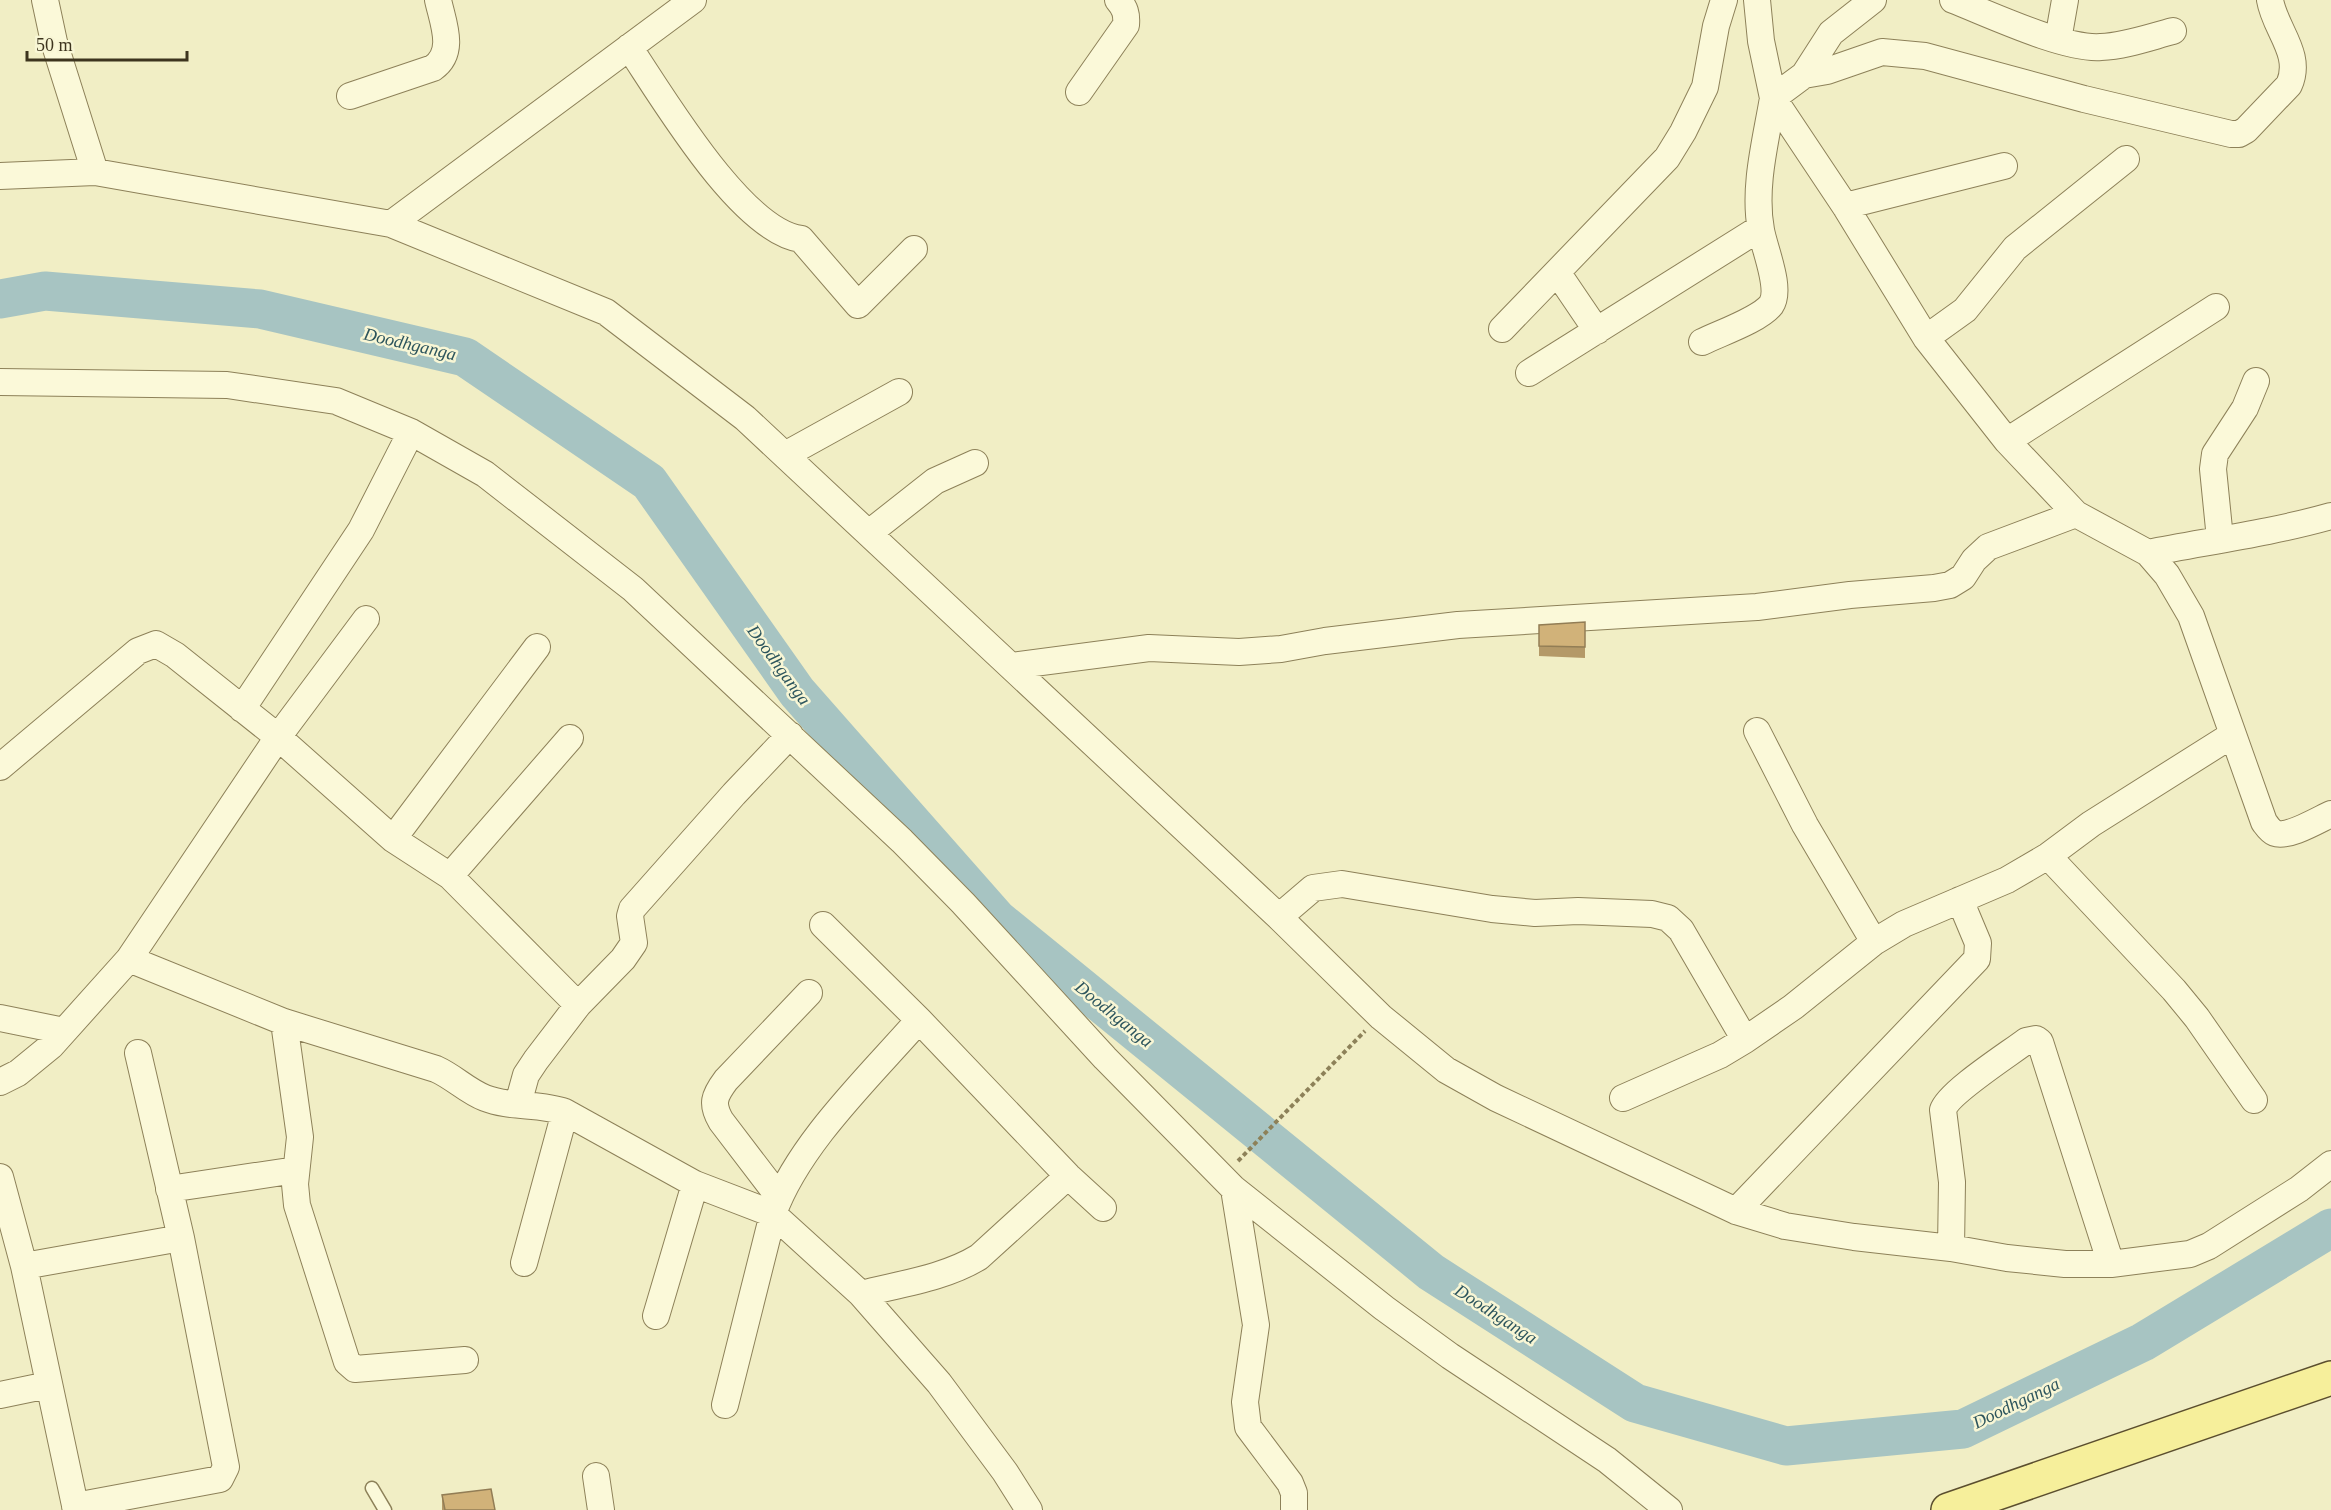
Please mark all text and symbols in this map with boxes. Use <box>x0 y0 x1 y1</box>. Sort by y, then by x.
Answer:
scale bar <box>27 24 188 62</box>
text: 50 m <box>36 35 73 55</box>
water label: Doodhganga <box>361 323 458 364</box>
water label: Doodhganga <box>743 620 815 709</box>
water label: Doodhganga <box>1070 976 1157 1051</box>
water label: Doodhganga <box>1450 1279 1541 1348</box>
water label: Doodhganga <box>1968 1373 2063 1433</box>

